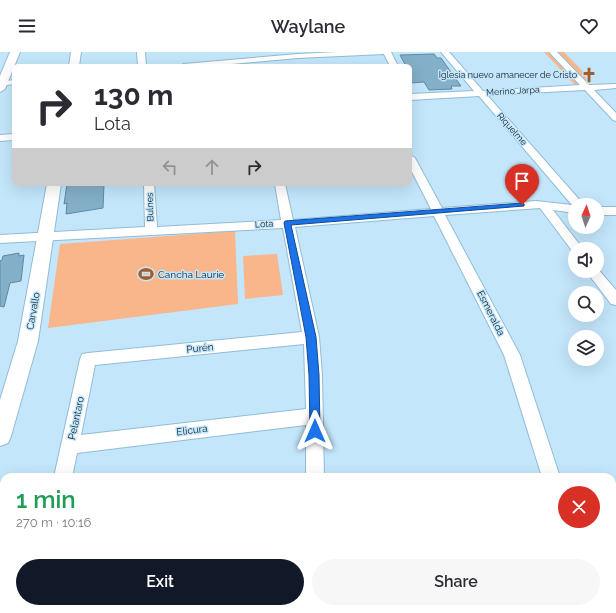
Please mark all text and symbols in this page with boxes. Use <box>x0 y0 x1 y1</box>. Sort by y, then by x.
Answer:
icon: menu <box>16 15 38 37</box>
icon: heart <box>578 15 600 37</box>
text: Waylane <box>271 16 345 37</box>
church icon: Iglesia nuevo amanecer de Cristo <box>580 66 598 84</box>
place label: Iglesia nuevo amanecer de Cristo <box>439 70 577 80</box>
text: 130 m <box>94 79 173 112</box>
icon: right <box>28 80 80 132</box>
street label: Merino Jarpa <box>486 85 540 97</box>
street label: Riquelme <box>495 111 529 148</box>
text: Lota <box>94 113 131 134</box>
icon: left <box>159 156 181 178</box>
icon: ahead <box>201 156 223 178</box>
icon: right <box>243 156 265 178</box>
pin <box>505 164 539 205</box>
icon: arrive <box>511 170 533 192</box>
street label: Bulnes <box>144 192 155 222</box>
north arrow <box>568 198 604 234</box>
map controls <box>568 198 604 366</box>
street label: Lota <box>255 219 274 229</box>
button: sound <box>568 242 604 278</box>
sports icon: Cancha Laurie <box>137 265 155 283</box>
place label: Cancha Laurie <box>158 269 224 280</box>
button: search <box>568 286 604 322</box>
street label: Esmeralda <box>475 289 507 337</box>
street label: Carvallo <box>24 291 42 331</box>
button: layers <box>568 330 604 366</box>
street label: Purén <box>186 341 214 355</box>
street label: Pelantaro <box>66 395 86 441</box>
position arrow <box>294 410 336 452</box>
street label: Elicura <box>176 423 208 437</box>
text: 1 min <box>16 485 76 514</box>
button: close <box>558 486 600 528</box>
text: 270 m · 10:16 <box>16 515 91 530</box>
button: Exit <box>16 559 304 605</box>
button: Share <box>312 559 600 605</box>

